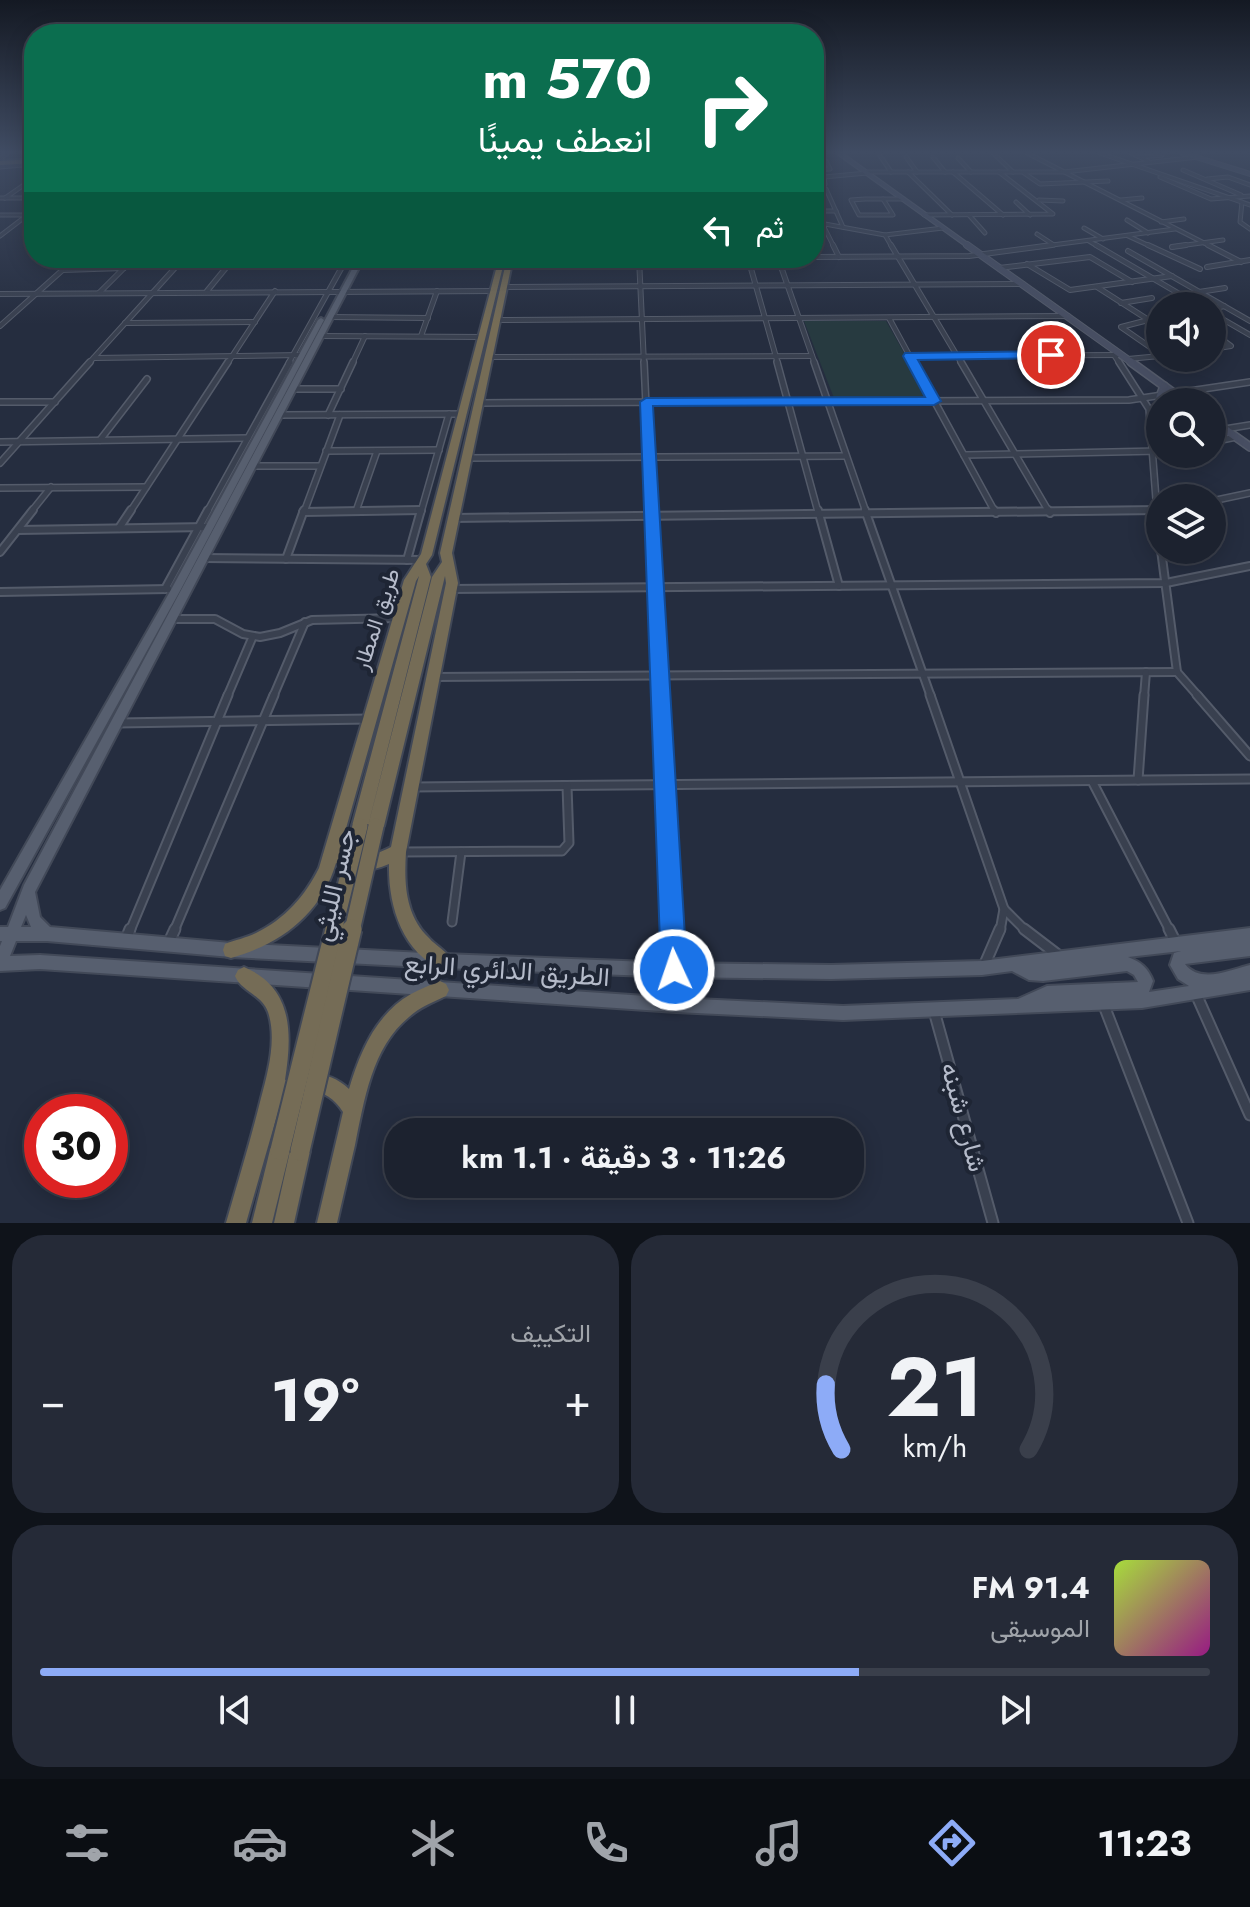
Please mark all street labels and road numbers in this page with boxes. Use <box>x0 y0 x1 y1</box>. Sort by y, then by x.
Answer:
street label: طريق المطار <box>344 564 408 675</box>
street label: جسر الليثي <box>303 825 367 946</box>
street label: الطريق الدائري الرابع <box>403 944 611 998</box>
street label: شارع شبنه <box>931 1058 997 1176</box>

